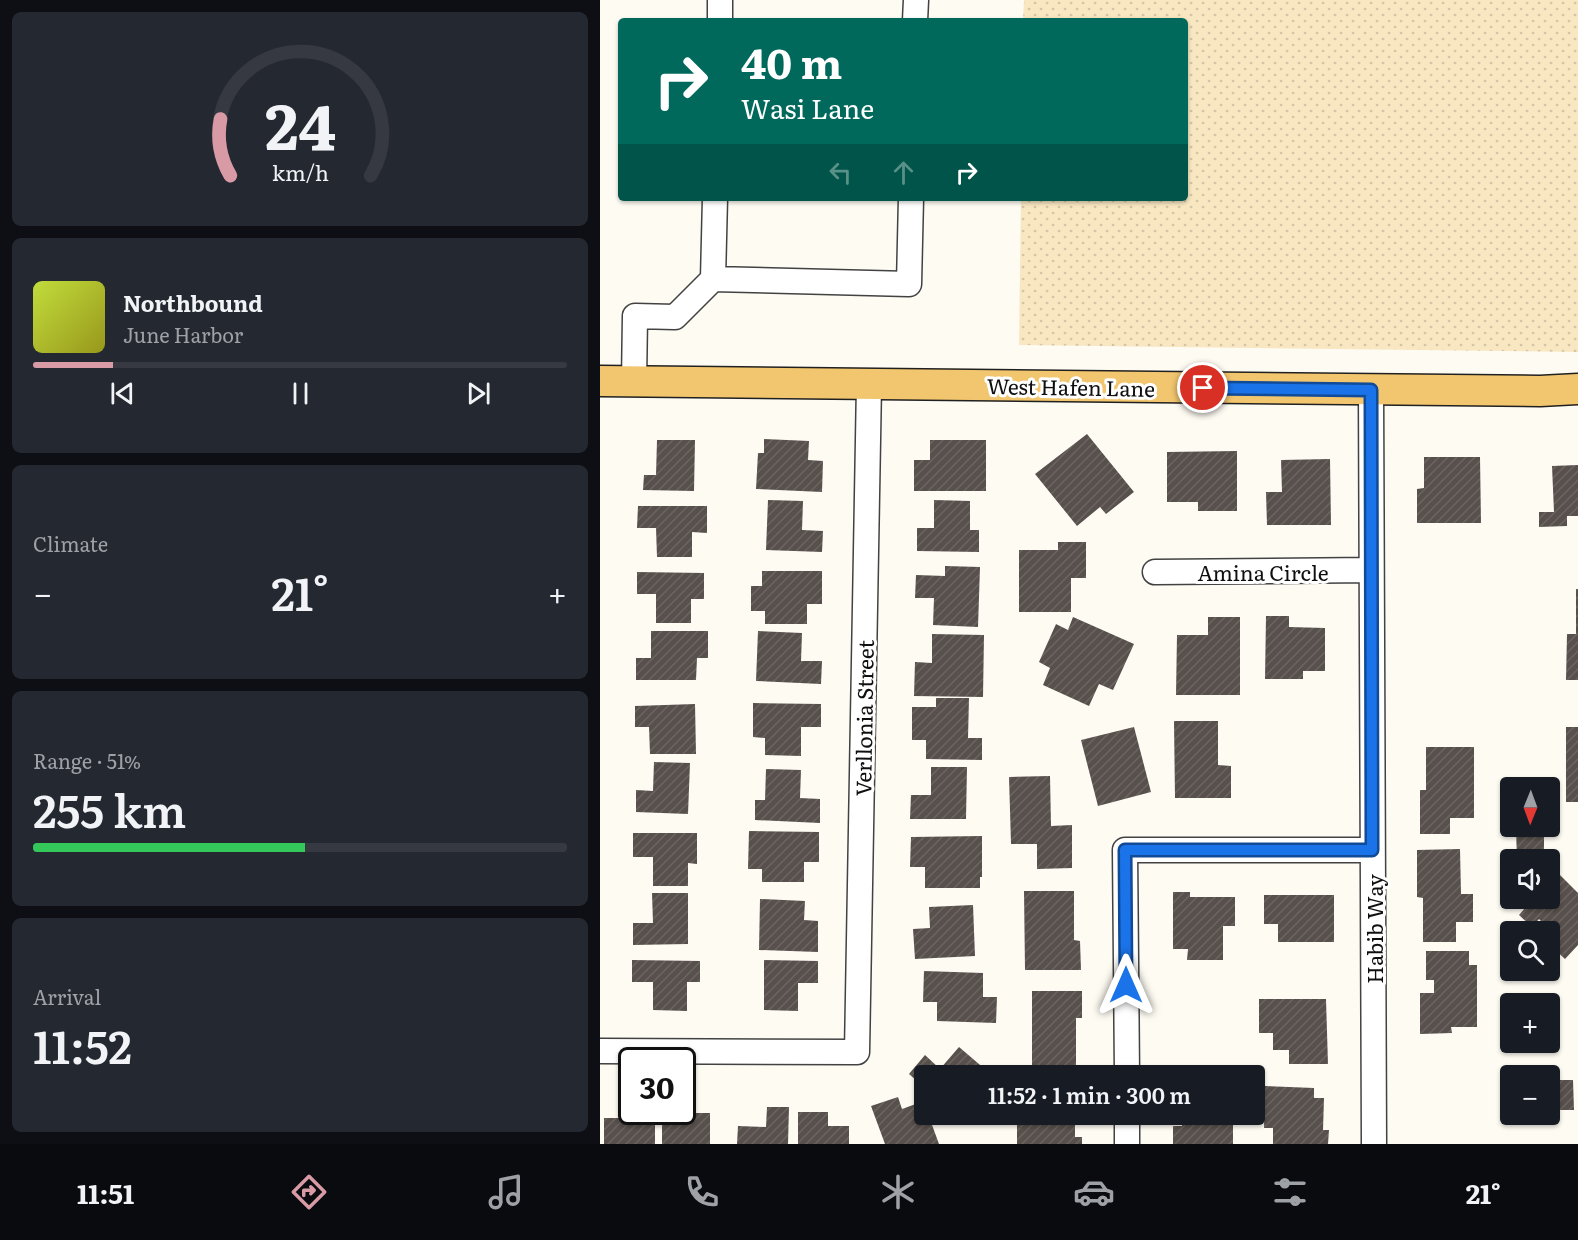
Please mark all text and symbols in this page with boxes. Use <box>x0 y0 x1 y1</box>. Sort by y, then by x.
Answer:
text: 40 m <box>741 30 842 92</box>
icon: right <box>642 42 720 120</box>
text: 24 <box>264 77 336 169</box>
text: Wasi Lane <box>741 87 874 127</box>
icon: left <box>824 156 857 189</box>
icon: ahead <box>887 156 920 189</box>
icon: right <box>950 156 983 189</box>
text: km/h <box>271 157 329 189</box>
text: Northbound <box>123 286 263 319</box>
text: June Harbor <box>123 319 243 349</box>
pin <box>1177 362 1228 413</box>
street label: West Hafen Lane <box>987 369 1156 403</box>
icon: arrive <box>1186 371 1219 404</box>
icon: previous <box>106 377 139 410</box>
icon: pause <box>284 377 317 410</box>
icon: next <box>462 377 495 410</box>
text: Climate <box>33 528 108 558</box>
street label: Amina Circle <box>1197 556 1329 587</box>
text: 21° <box>271 558 329 625</box>
text: − <box>33 567 52 616</box>
text: + <box>548 567 567 616</box>
street label: Verllonia Street <box>846 639 880 796</box>
text: Range · 51% <box>33 745 141 775</box>
text: 255 km <box>33 775 186 842</box>
north arrow <box>1500 777 1560 837</box>
map controls <box>1500 777 1560 1125</box>
button: sound <box>1500 849 1560 909</box>
street label: Habib Way <box>1358 873 1389 984</box>
button: search <box>1500 921 1560 981</box>
position arrow <box>1094 953 1158 1017</box>
text: Arrival <box>33 981 101 1011</box>
button: + <box>1500 993 1560 1053</box>
text: 11:52 <box>33 1011 132 1078</box>
speed limit sign: 30 <box>618 1047 696 1125</box>
button: − <box>1500 1065 1560 1125</box>
text: 11:52 · 1 min · 300 m <box>988 1078 1191 1111</box>
icon: directions <box>288 1171 330 1213</box>
icon: music <box>485 1171 527 1213</box>
icon: phone <box>681 1171 723 1213</box>
icon: climate <box>877 1171 919 1213</box>
icon: car <box>1073 1171 1115 1213</box>
icon: filters <box>1269 1171 1311 1213</box>
text: 11:51 <box>77 1172 134 1212</box>
text: 21° <box>1466 1172 1501 1212</box>

